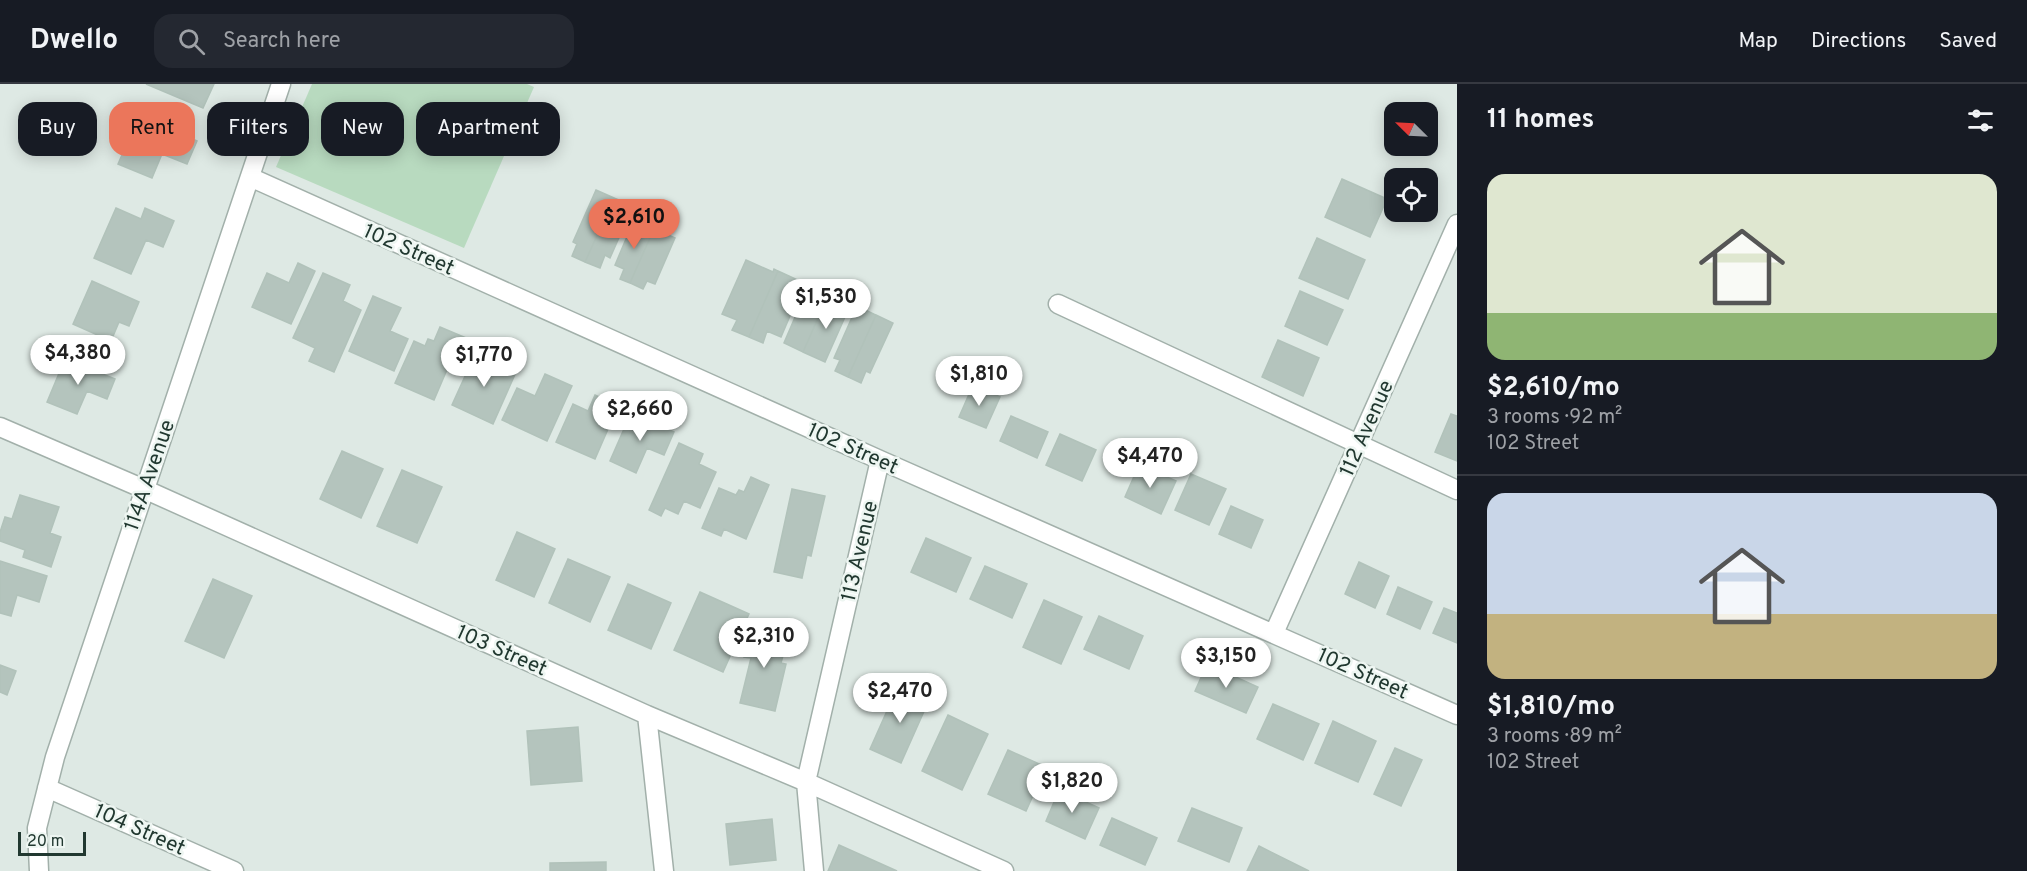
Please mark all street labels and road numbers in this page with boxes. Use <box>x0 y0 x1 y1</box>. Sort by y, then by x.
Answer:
street label: 102 Street <box>359 218 458 282</box>
street label: 112 Avenue <box>1334 376 1401 481</box>
street label: 114A Avenue <box>119 416 182 535</box>
street label: 102 Street <box>803 417 902 481</box>
street label: 113 Avenue <box>836 498 885 604</box>
street label: 103 Street <box>452 619 551 683</box>
street label: 102 Street <box>1313 642 1412 706</box>
street label: 104 Street <box>90 798 189 862</box>

